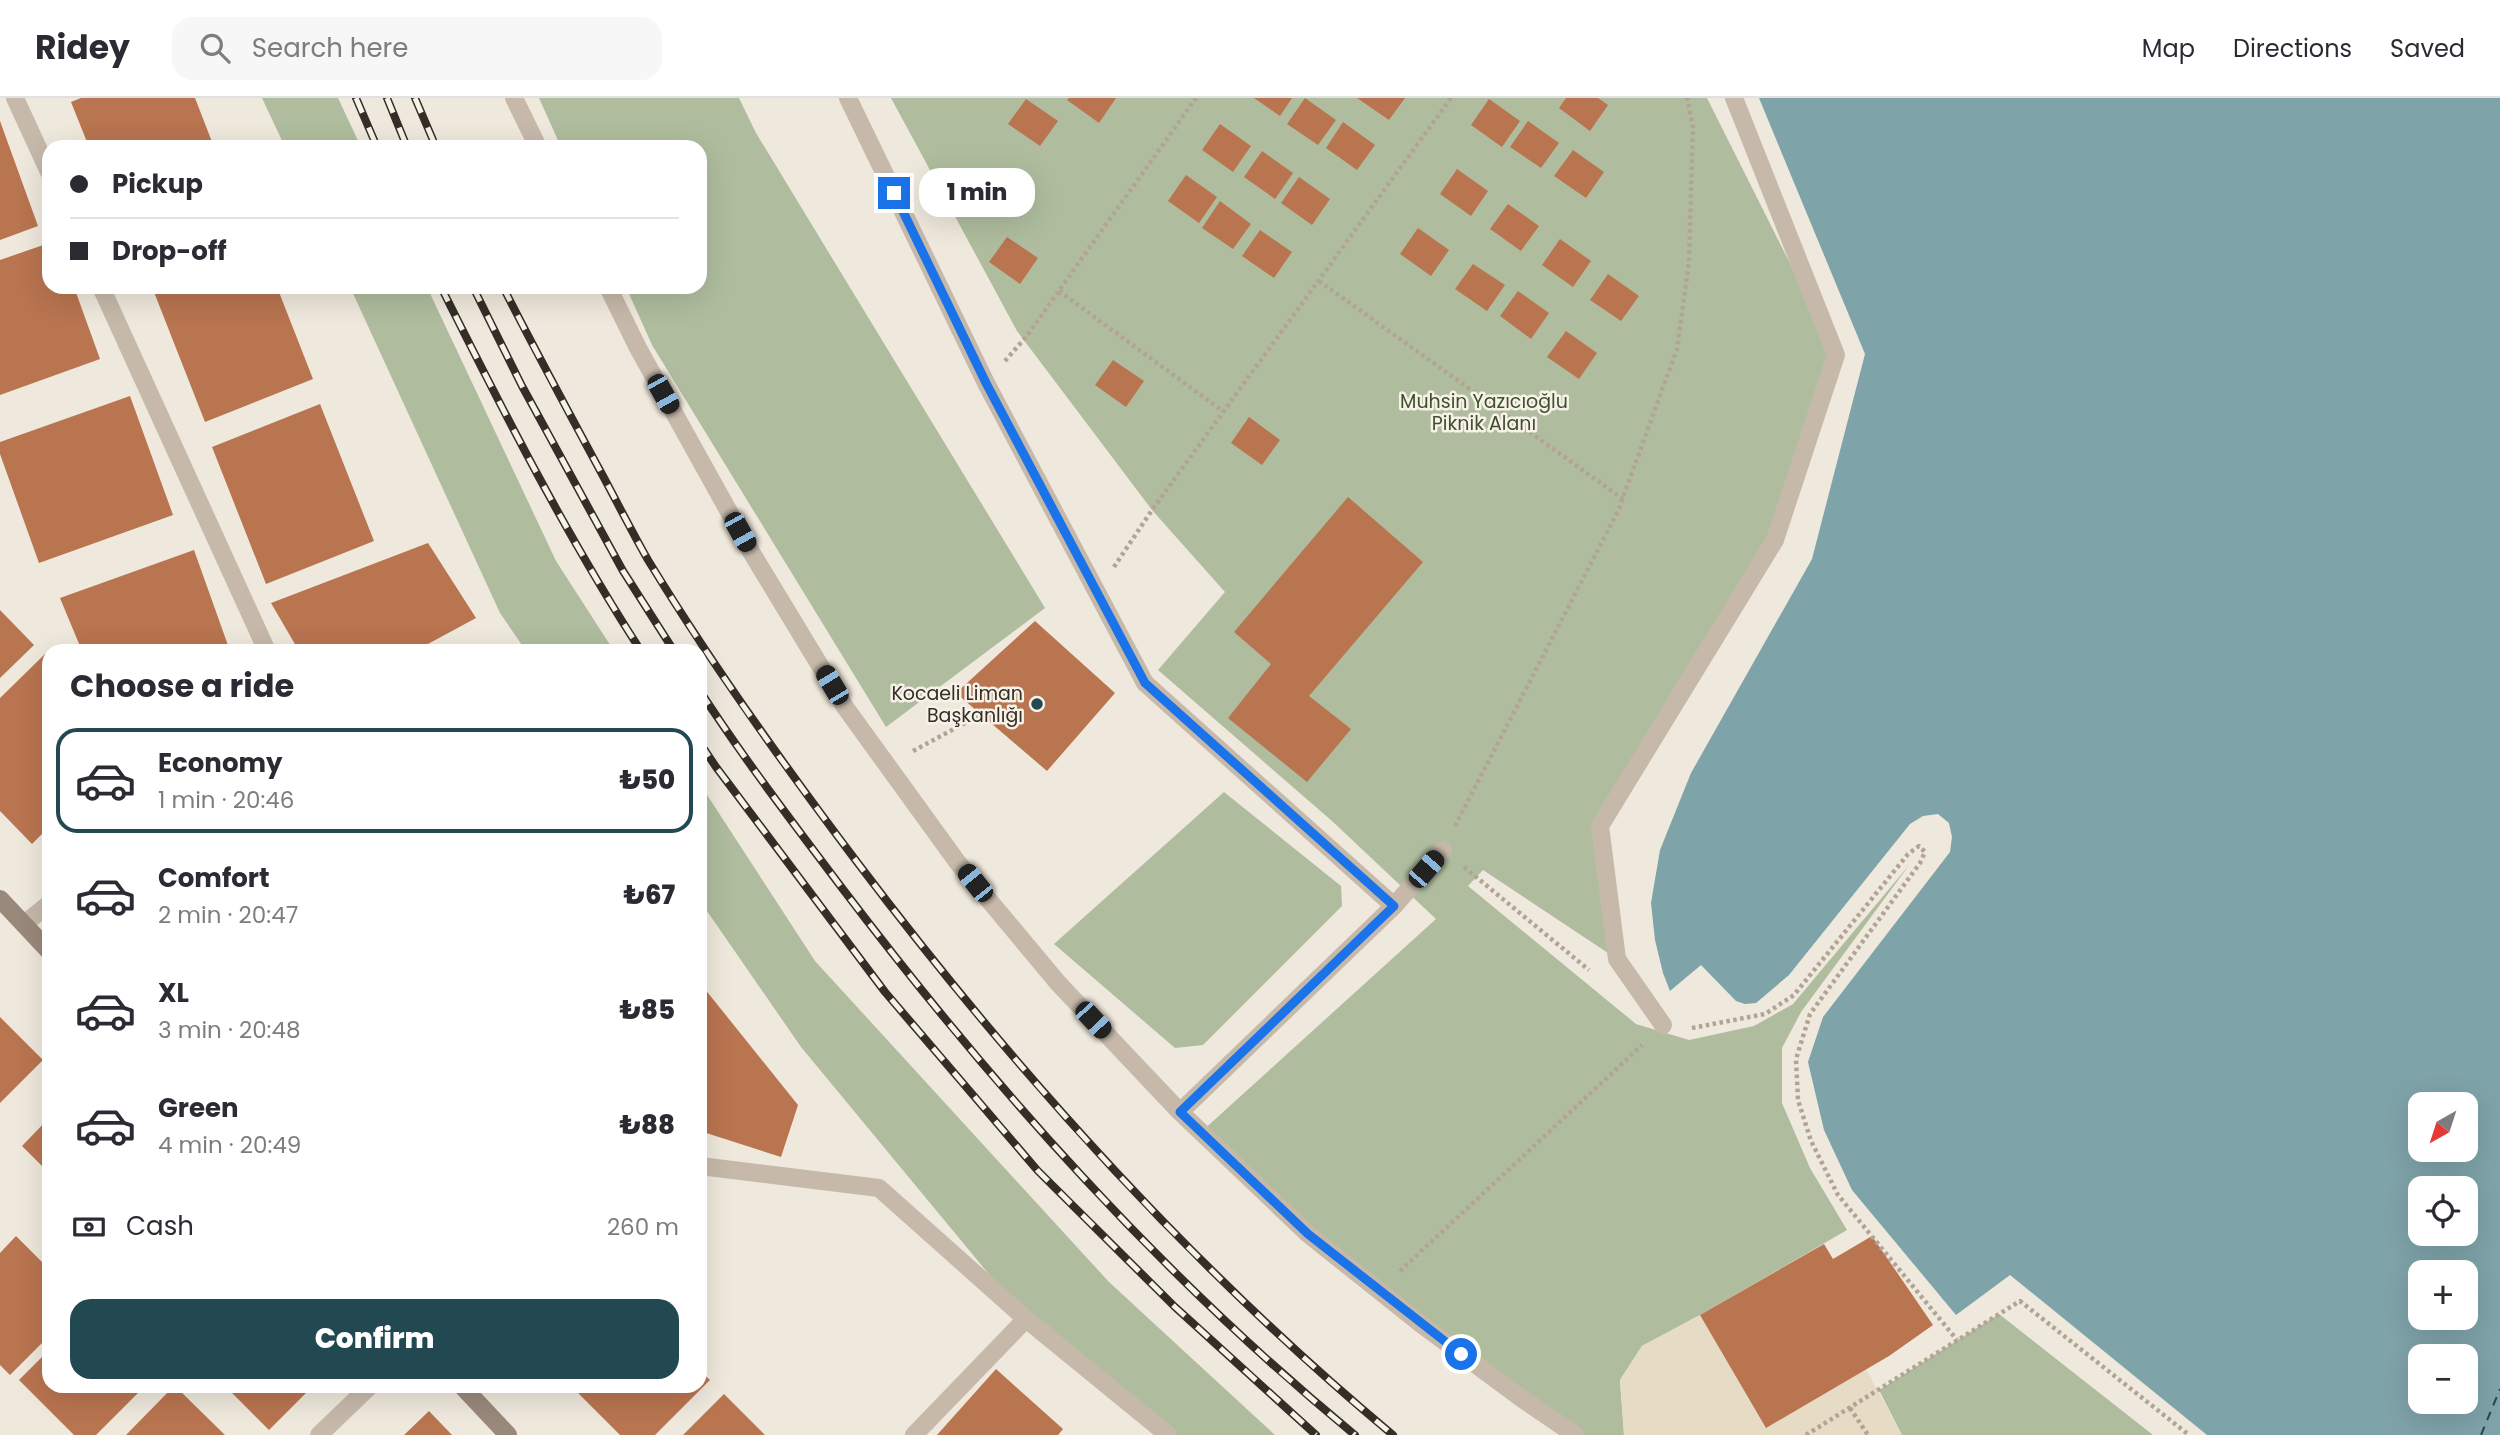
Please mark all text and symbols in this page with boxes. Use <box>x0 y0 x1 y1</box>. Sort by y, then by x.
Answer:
search box <box>172 17 662 80</box>
text: Ridey <box>35 24 130 71</box>
icon: search <box>196 29 234 67</box>
text: Search here <box>252 30 408 66</box>
text: Map <box>2142 32 2195 65</box>
text: Directions <box>2233 32 2352 65</box>
text: Saved <box>2390 32 2465 65</box>
text: Pickup <box>112 166 203 202</box>
callout: 1 min <box>918 168 1034 217</box>
text: 1 min <box>947 176 1007 208</box>
route end <box>878 177 910 209</box>
text: Drop-off <box>112 233 227 269</box>
car <box>644 371 683 417</box>
park label: Muhsin Yazıcıoğlu Piknik Alanı <box>1400 388 1568 437</box>
car <box>721 509 760 555</box>
car <box>813 662 852 708</box>
text: Choose a ride <box>70 663 294 708</box>
place label: Kocaeli Liman Başkanlığı <box>891 680 1023 729</box>
marker: Kocaeli Liman Başkanlığı <box>1029 696 1045 712</box>
text: Economy <box>158 745 282 781</box>
icon: car <box>74 749 137 812</box>
text: ₺50 <box>619 762 675 798</box>
text: 1 min · 20:46 <box>158 784 294 816</box>
car <box>1405 846 1448 892</box>
text: Comfort <box>158 860 270 896</box>
car <box>954 860 997 906</box>
icon: car <box>74 864 137 927</box>
text: ₺67 <box>623 877 675 913</box>
text: 2 min · 20:47 <box>158 899 298 931</box>
text: XL <box>158 975 189 1011</box>
icon: car <box>74 979 137 1042</box>
text: ₺85 <box>620 992 675 1028</box>
car <box>1071 997 1116 1043</box>
text: 3 min · 20:48 <box>158 1014 300 1046</box>
text: Green <box>158 1090 239 1126</box>
north arrow <box>2408 1092 2478 1162</box>
map controls <box>2408 1092 2478 1414</box>
icon: car <box>74 1094 137 1157</box>
text: ₺88 <box>620 1107 675 1143</box>
text: 4 min · 20:49 <box>158 1129 301 1161</box>
button: locate <box>2408 1176 2478 1246</box>
icon: cash <box>70 1208 108 1246</box>
text: Cash <box>126 1208 194 1244</box>
text: 260 m <box>607 1211 679 1243</box>
button: + <box>2408 1260 2478 1330</box>
button: Confirm <box>70 1299 679 1379</box>
route start <box>1445 1338 1477 1370</box>
button: − <box>2408 1344 2478 1414</box>

